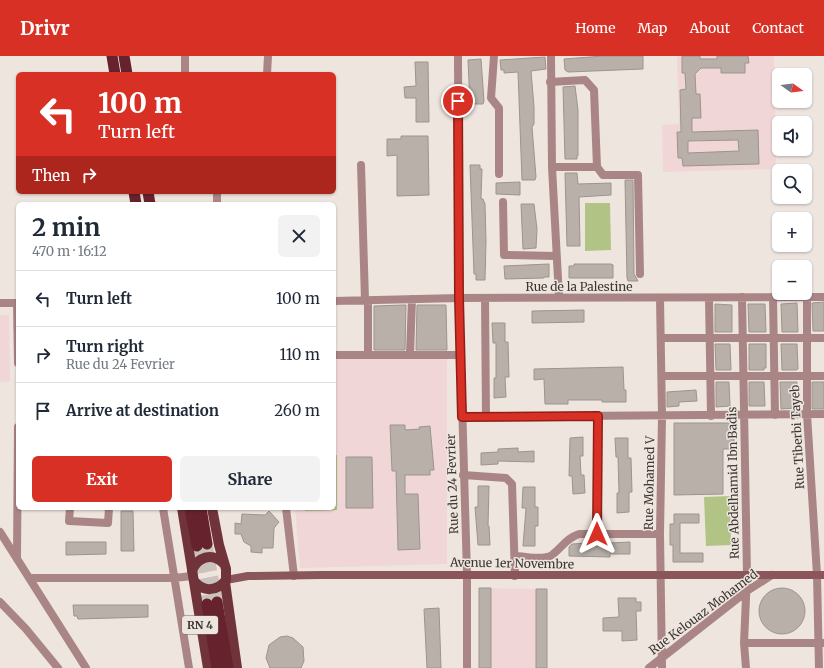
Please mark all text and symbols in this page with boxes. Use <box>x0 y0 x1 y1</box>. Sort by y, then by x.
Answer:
text: Drivr <box>20 16 70 40</box>
text: Home <box>575 19 616 37</box>
text: Map <box>638 19 667 37</box>
text: About <box>689 19 730 37</box>
text: Contact <box>752 19 804 37</box>
north arrow <box>772 68 812 108</box>
map controls <box>772 68 812 300</box>
pin <box>441 84 475 118</box>
text: 100 m <box>98 85 182 121</box>
icon: left <box>32 88 84 140</box>
icon: arrive <box>447 90 469 112</box>
button: sound <box>772 116 812 156</box>
text: Turn left <box>98 120 175 143</box>
icon: right <box>78 164 100 186</box>
button: search <box>772 164 812 204</box>
text: Then <box>32 166 70 185</box>
text: 2 min <box>32 212 100 243</box>
button: + <box>772 212 812 252</box>
button: close <box>278 215 320 257</box>
text: 470 m · 16:12 <box>32 243 107 260</box>
button: − <box>772 260 812 300</box>
street label: Rue de la Palestine <box>525 279 633 294</box>
icon: left <box>32 288 54 310</box>
text: Turn left <box>66 289 132 308</box>
text: 100 m <box>276 289 320 308</box>
text: Turn right <box>66 337 144 356</box>
icon: right <box>32 344 54 366</box>
text: 110 m <box>279 345 320 364</box>
text: Rue du 24 Fevrier <box>66 356 175 373</box>
street label: Rue Tiberbi Tayeb <box>787 384 807 490</box>
icon: arrive <box>32 400 54 422</box>
text: Arrive at destination <box>66 401 219 420</box>
text: 260 m <box>274 401 320 420</box>
street label: Rue Abdelhamid Ibn Badis <box>724 407 742 559</box>
street label: Rue du 24 Fevrier <box>443 433 461 534</box>
street label: Rue Mohamed V <box>641 435 657 530</box>
button: Exit <box>32 456 172 502</box>
button: Share <box>180 456 320 502</box>
position arrow <box>576 513 618 555</box>
street label: Avenue 1er Novembre <box>449 554 574 572</box>
street label: Rue Kelouaz Mohamed <box>646 566 760 658</box>
road number: RN 4 <box>182 616 218 634</box>

